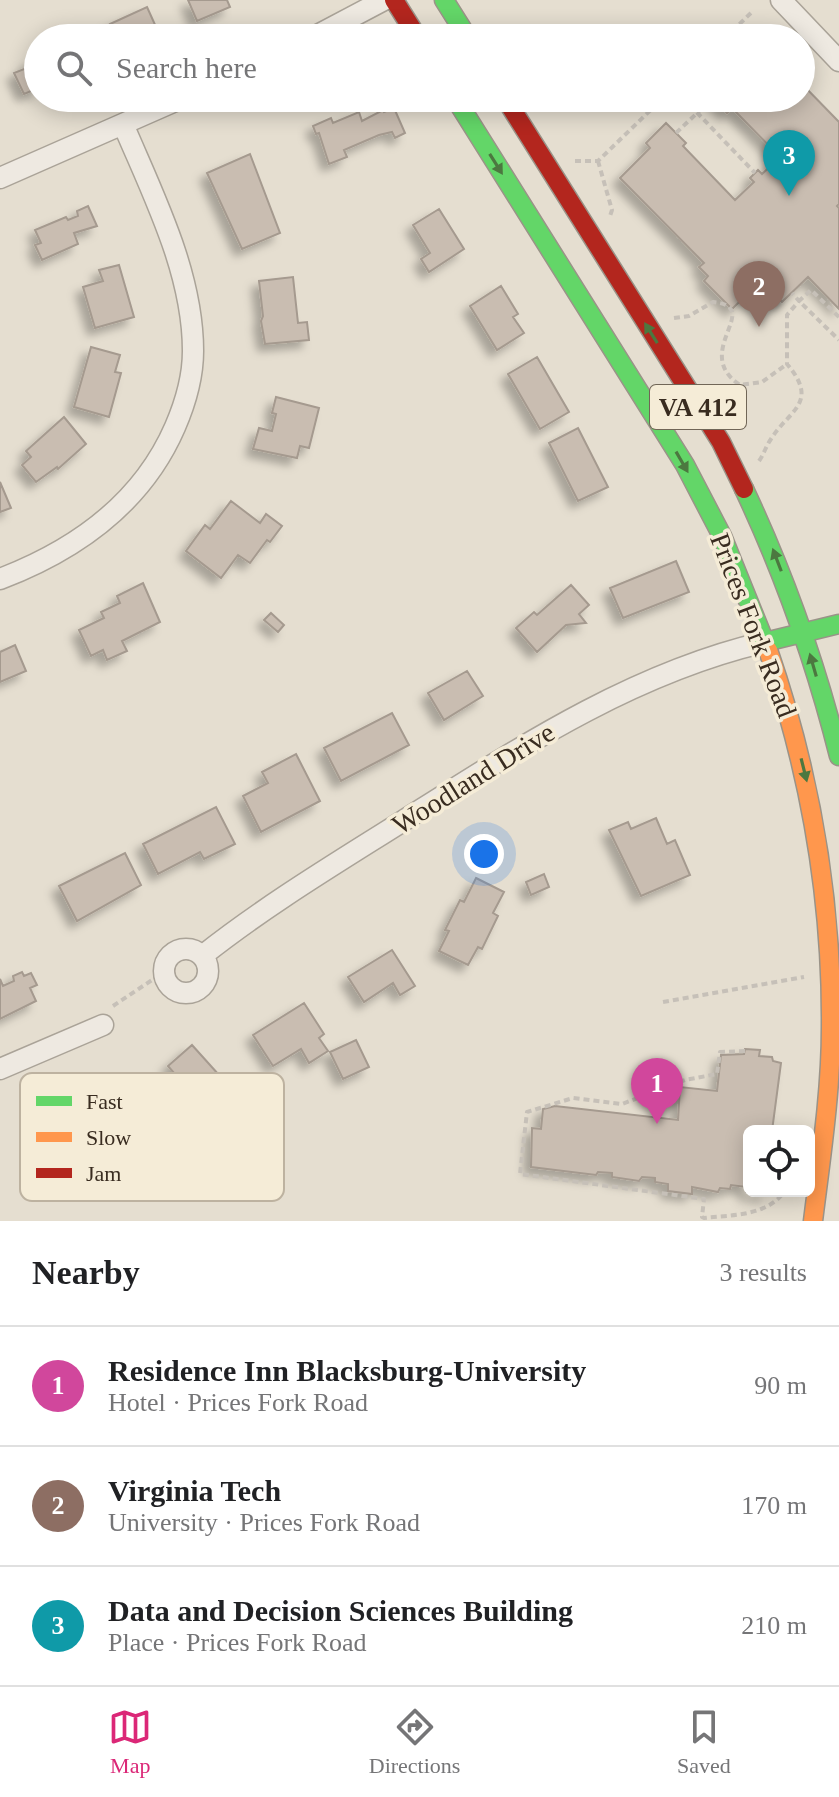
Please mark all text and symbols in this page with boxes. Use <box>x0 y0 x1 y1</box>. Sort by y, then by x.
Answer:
search box <box>24 24 815 112</box>
icon: search <box>52 46 96 90</box>
text: Search here <box>116 51 257 84</box>
pin: 3 <box>763 130 815 196</box>
one-way arrow <box>489 153 503 175</box>
pin: 2 <box>733 261 785 327</box>
one-way arrow <box>644 322 659 343</box>
road number: VA 412 <box>650 385 746 429</box>
one-way arrow <box>675 450 689 473</box>
street label: Prices Fork Road <box>704 529 803 721</box>
one-way arrow <box>770 548 783 572</box>
one-way arrow <box>806 652 819 676</box>
street label: Woodland Drive <box>387 716 560 841</box>
one-way arrow <box>798 758 810 783</box>
your location <box>464 834 504 874</box>
pin: 1 <box>631 1058 683 1124</box>
legend <box>20 1073 284 1201</box>
text: Fast <box>86 1089 123 1114</box>
text: Slow <box>86 1125 131 1150</box>
map controls <box>743 1125 815 1197</box>
button: locate <box>743 1125 815 1197</box>
text: Jam <box>86 1161 121 1186</box>
text: Nearby <box>32 1254 140 1291</box>
text: 3 results <box>720 1258 807 1287</box>
text: Residence Inn Blacksburg-University <box>108 1354 586 1387</box>
text: 1 <box>52 1371 65 1400</box>
text: 90 m <box>754 1371 807 1400</box>
text: Hotel · Prices Fork Road <box>108 1388 368 1417</box>
text: Virginia Tech <box>108 1474 281 1507</box>
text: 2 <box>52 1491 65 1520</box>
text: 170 m <box>741 1491 807 1520</box>
text: University · Prices Fork Road <box>108 1508 420 1537</box>
text: Data and Decision Sciences Building <box>108 1594 573 1627</box>
text: 3 <box>52 1611 65 1640</box>
text: 210 m <box>741 1611 807 1640</box>
text: Place · Prices Fork Road <box>108 1628 367 1657</box>
tab: Map <box>108 1705 152 1779</box>
tab: Directions <box>369 1705 460 1779</box>
tab: Saved <box>677 1705 731 1779</box>

